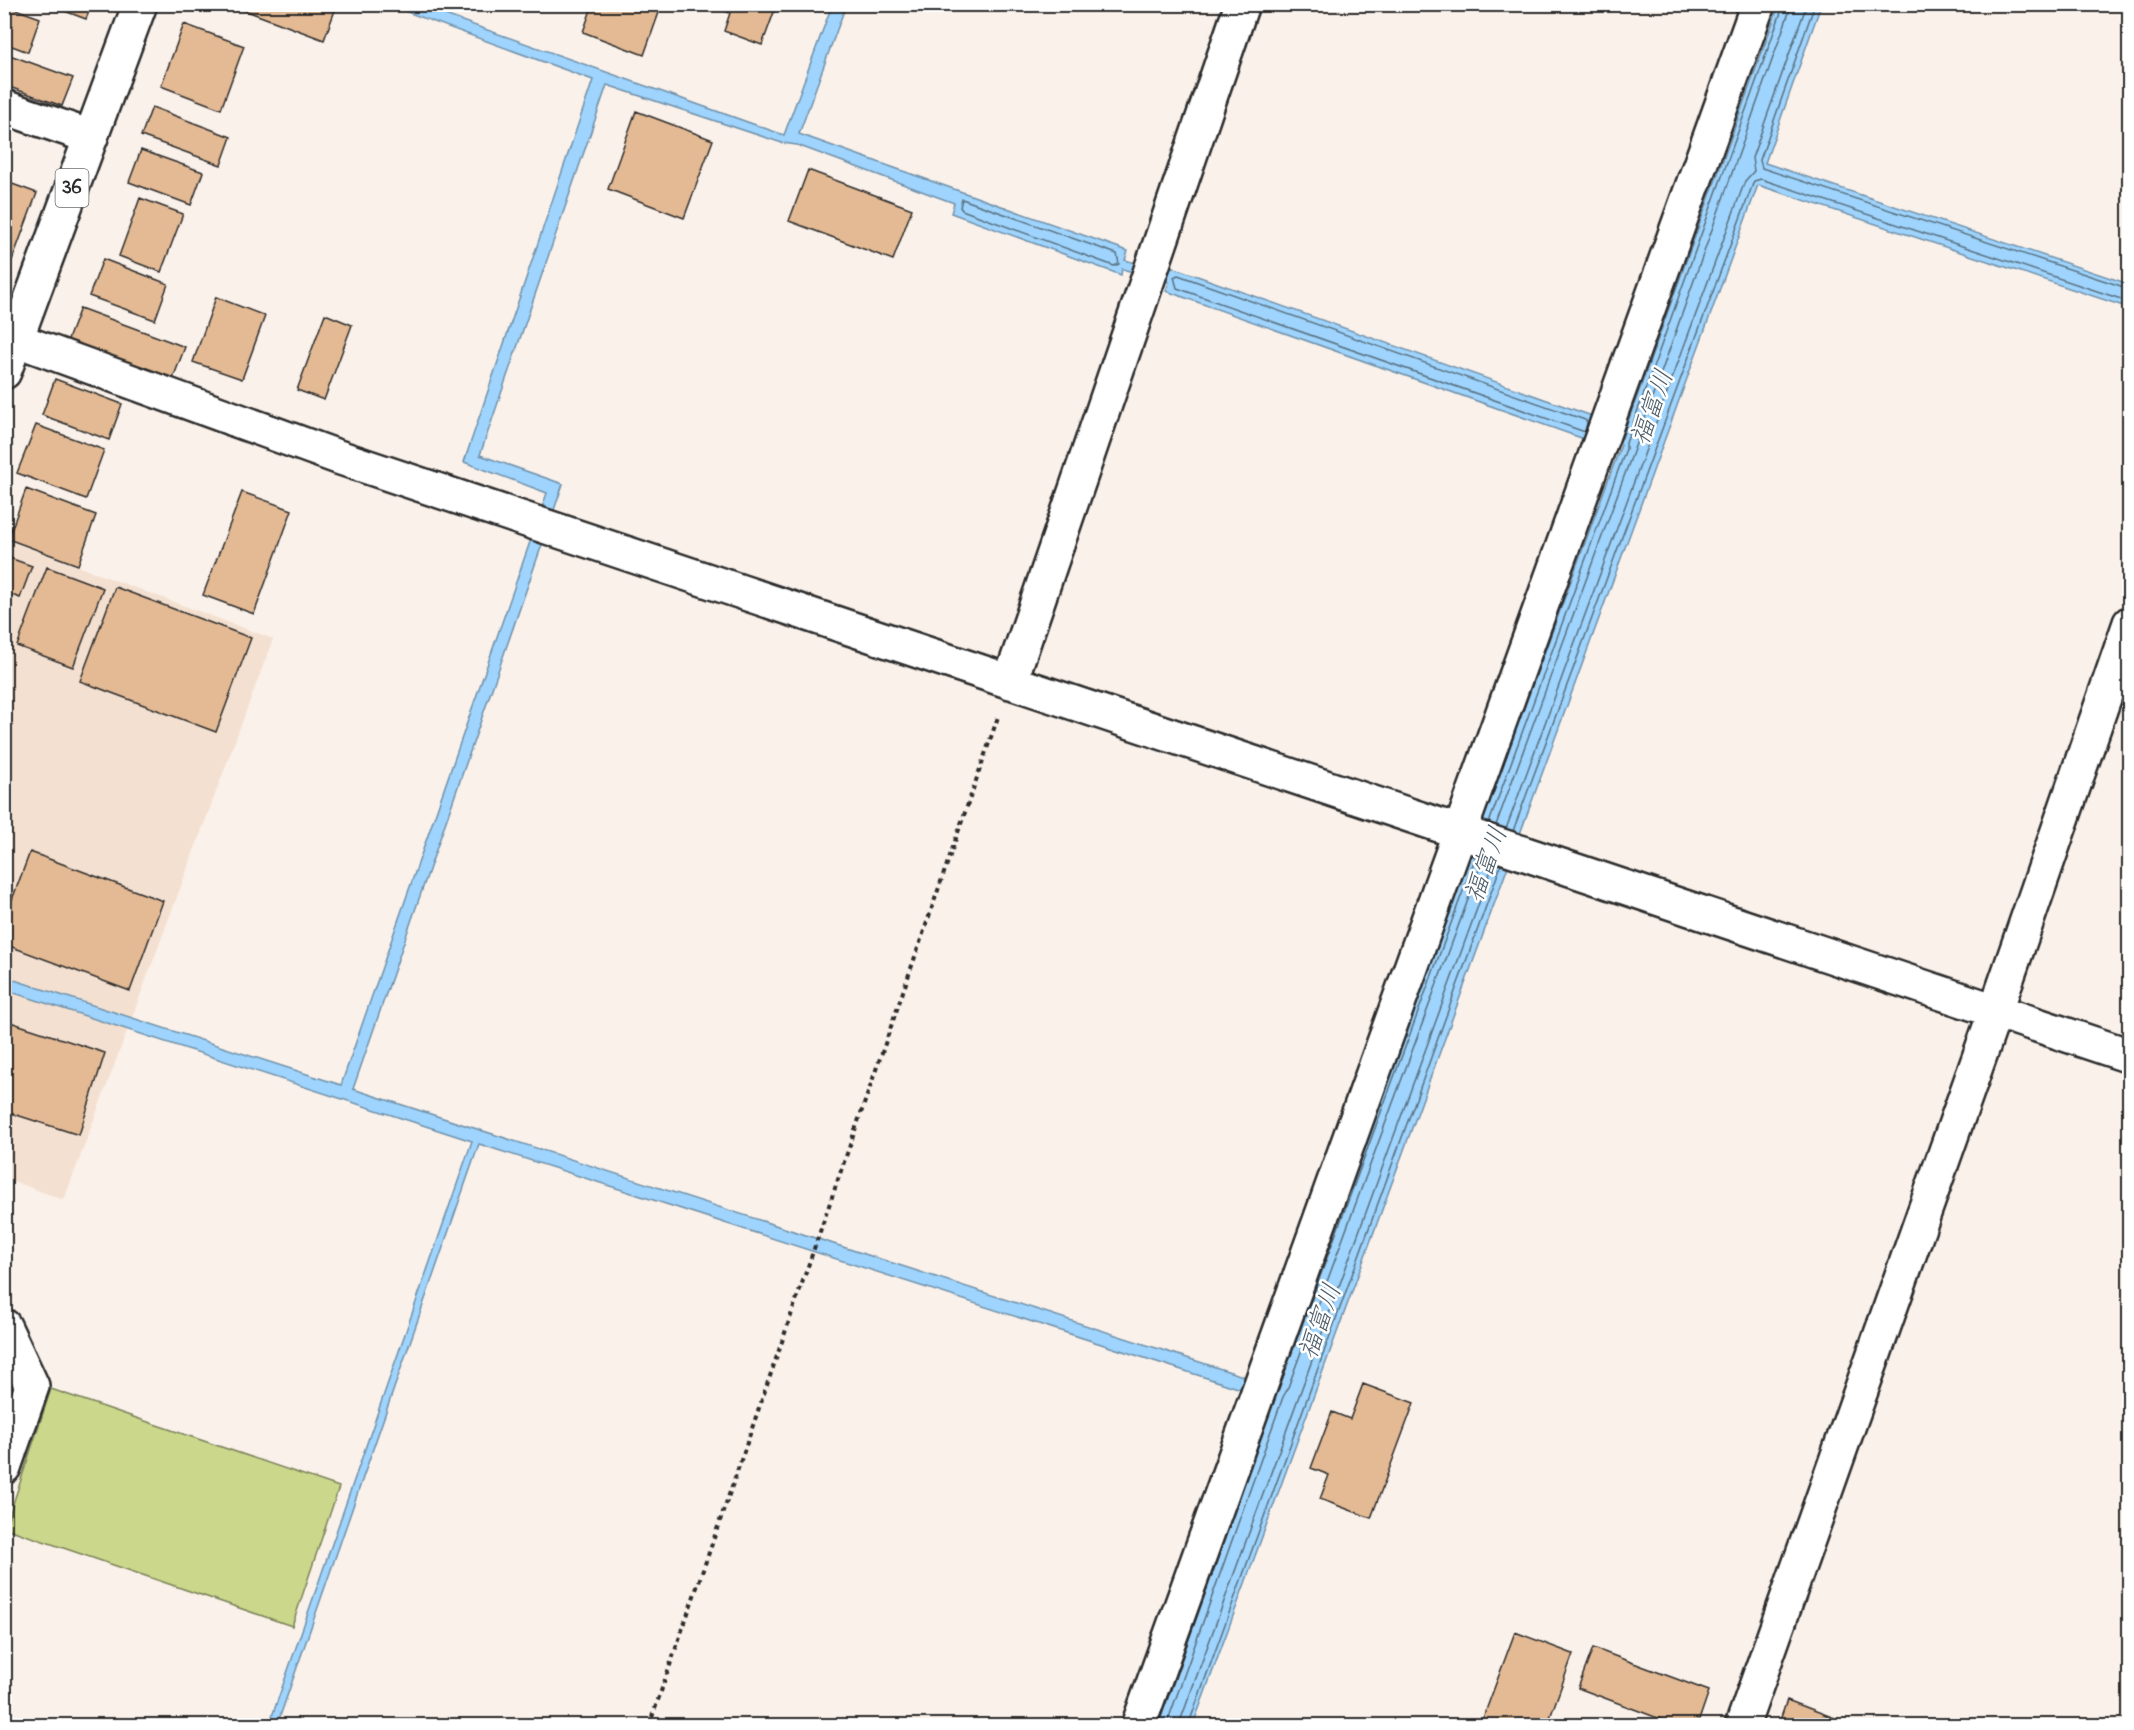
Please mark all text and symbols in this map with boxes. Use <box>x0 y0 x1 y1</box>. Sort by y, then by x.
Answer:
road number: 36 <box>56 169 88 207</box>
water label: 福富川 <box>1623 365 1685 451</box>
water label: 福富川 <box>1457 822 1519 908</box>
water label: 福富川 <box>1291 1279 1353 1365</box>

